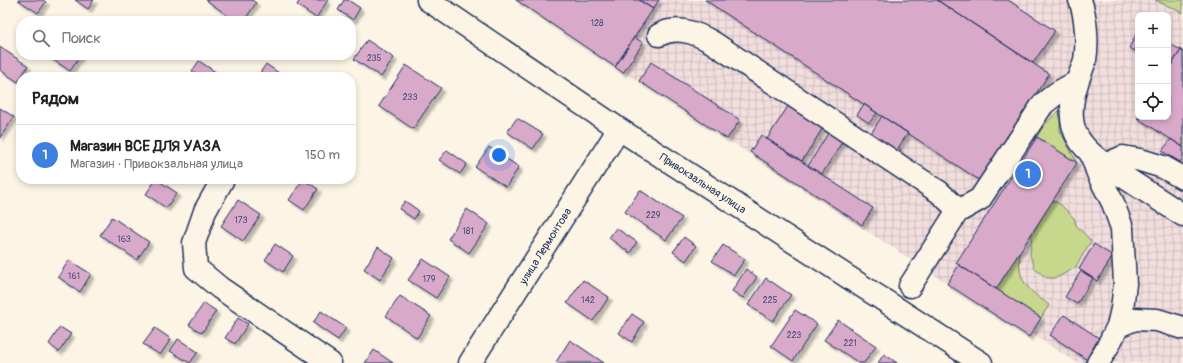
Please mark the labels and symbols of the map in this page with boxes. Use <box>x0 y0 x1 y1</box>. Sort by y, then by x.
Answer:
house number: 128 <box>590 18 604 29</box>
house number: 235 <box>367 53 381 64</box>
house number: 233 <box>403 92 417 103</box>
your location <box>489 145 509 165</box>
street label: Привокзальная улица <box>657 151 748 216</box>
pin: 1 <box>1015 159 1041 189</box>
street label: улица Лермонтова <box>516 206 574 288</box>
house number: 229 <box>646 210 661 221</box>
house number: 173 <box>234 215 248 226</box>
house number: 181 <box>462 226 474 237</box>
house number: 163 <box>117 234 131 245</box>
house number: 161 <box>68 271 80 282</box>
house number: 179 <box>423 274 436 285</box>
house number: 142 <box>581 295 595 306</box>
house number: 225 <box>763 295 778 306</box>
house number: 223 <box>787 330 801 341</box>
house number: 221 <box>843 338 857 349</box>

